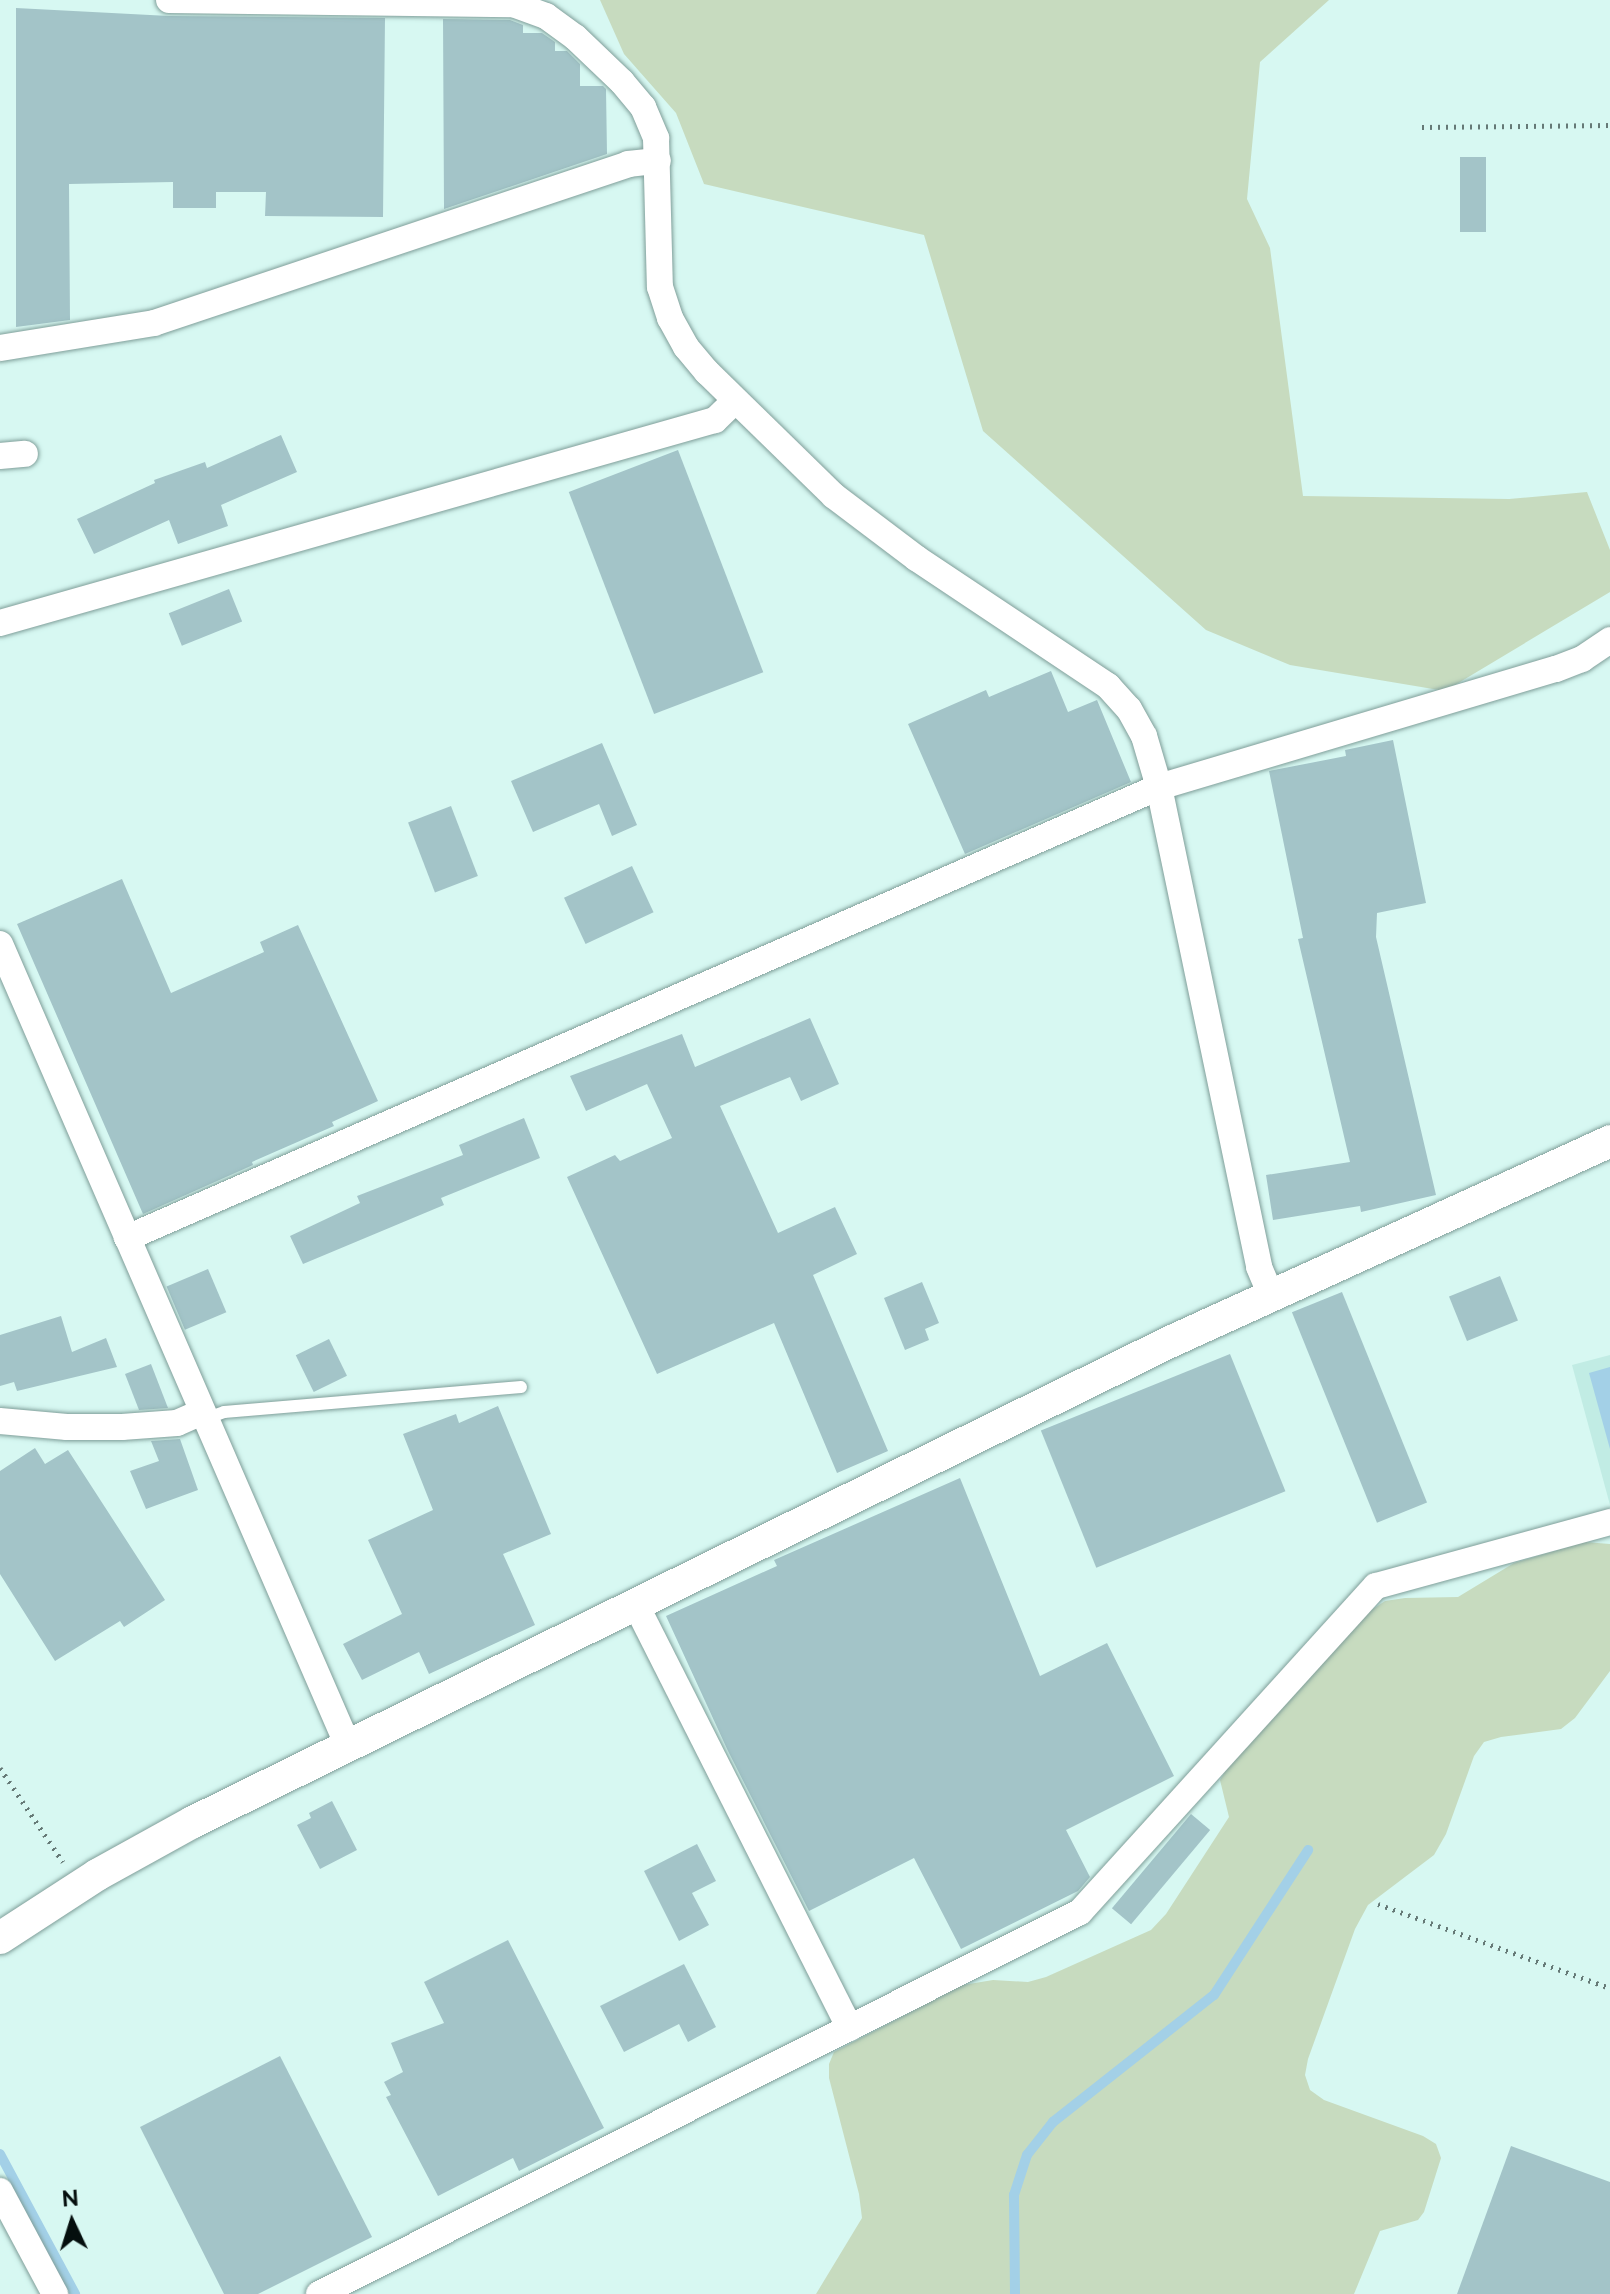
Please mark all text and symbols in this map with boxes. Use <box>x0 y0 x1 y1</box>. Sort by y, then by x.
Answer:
north arrow <box>32 2182 112 2262</box>
text: N <box>61 2185 80 2212</box>

